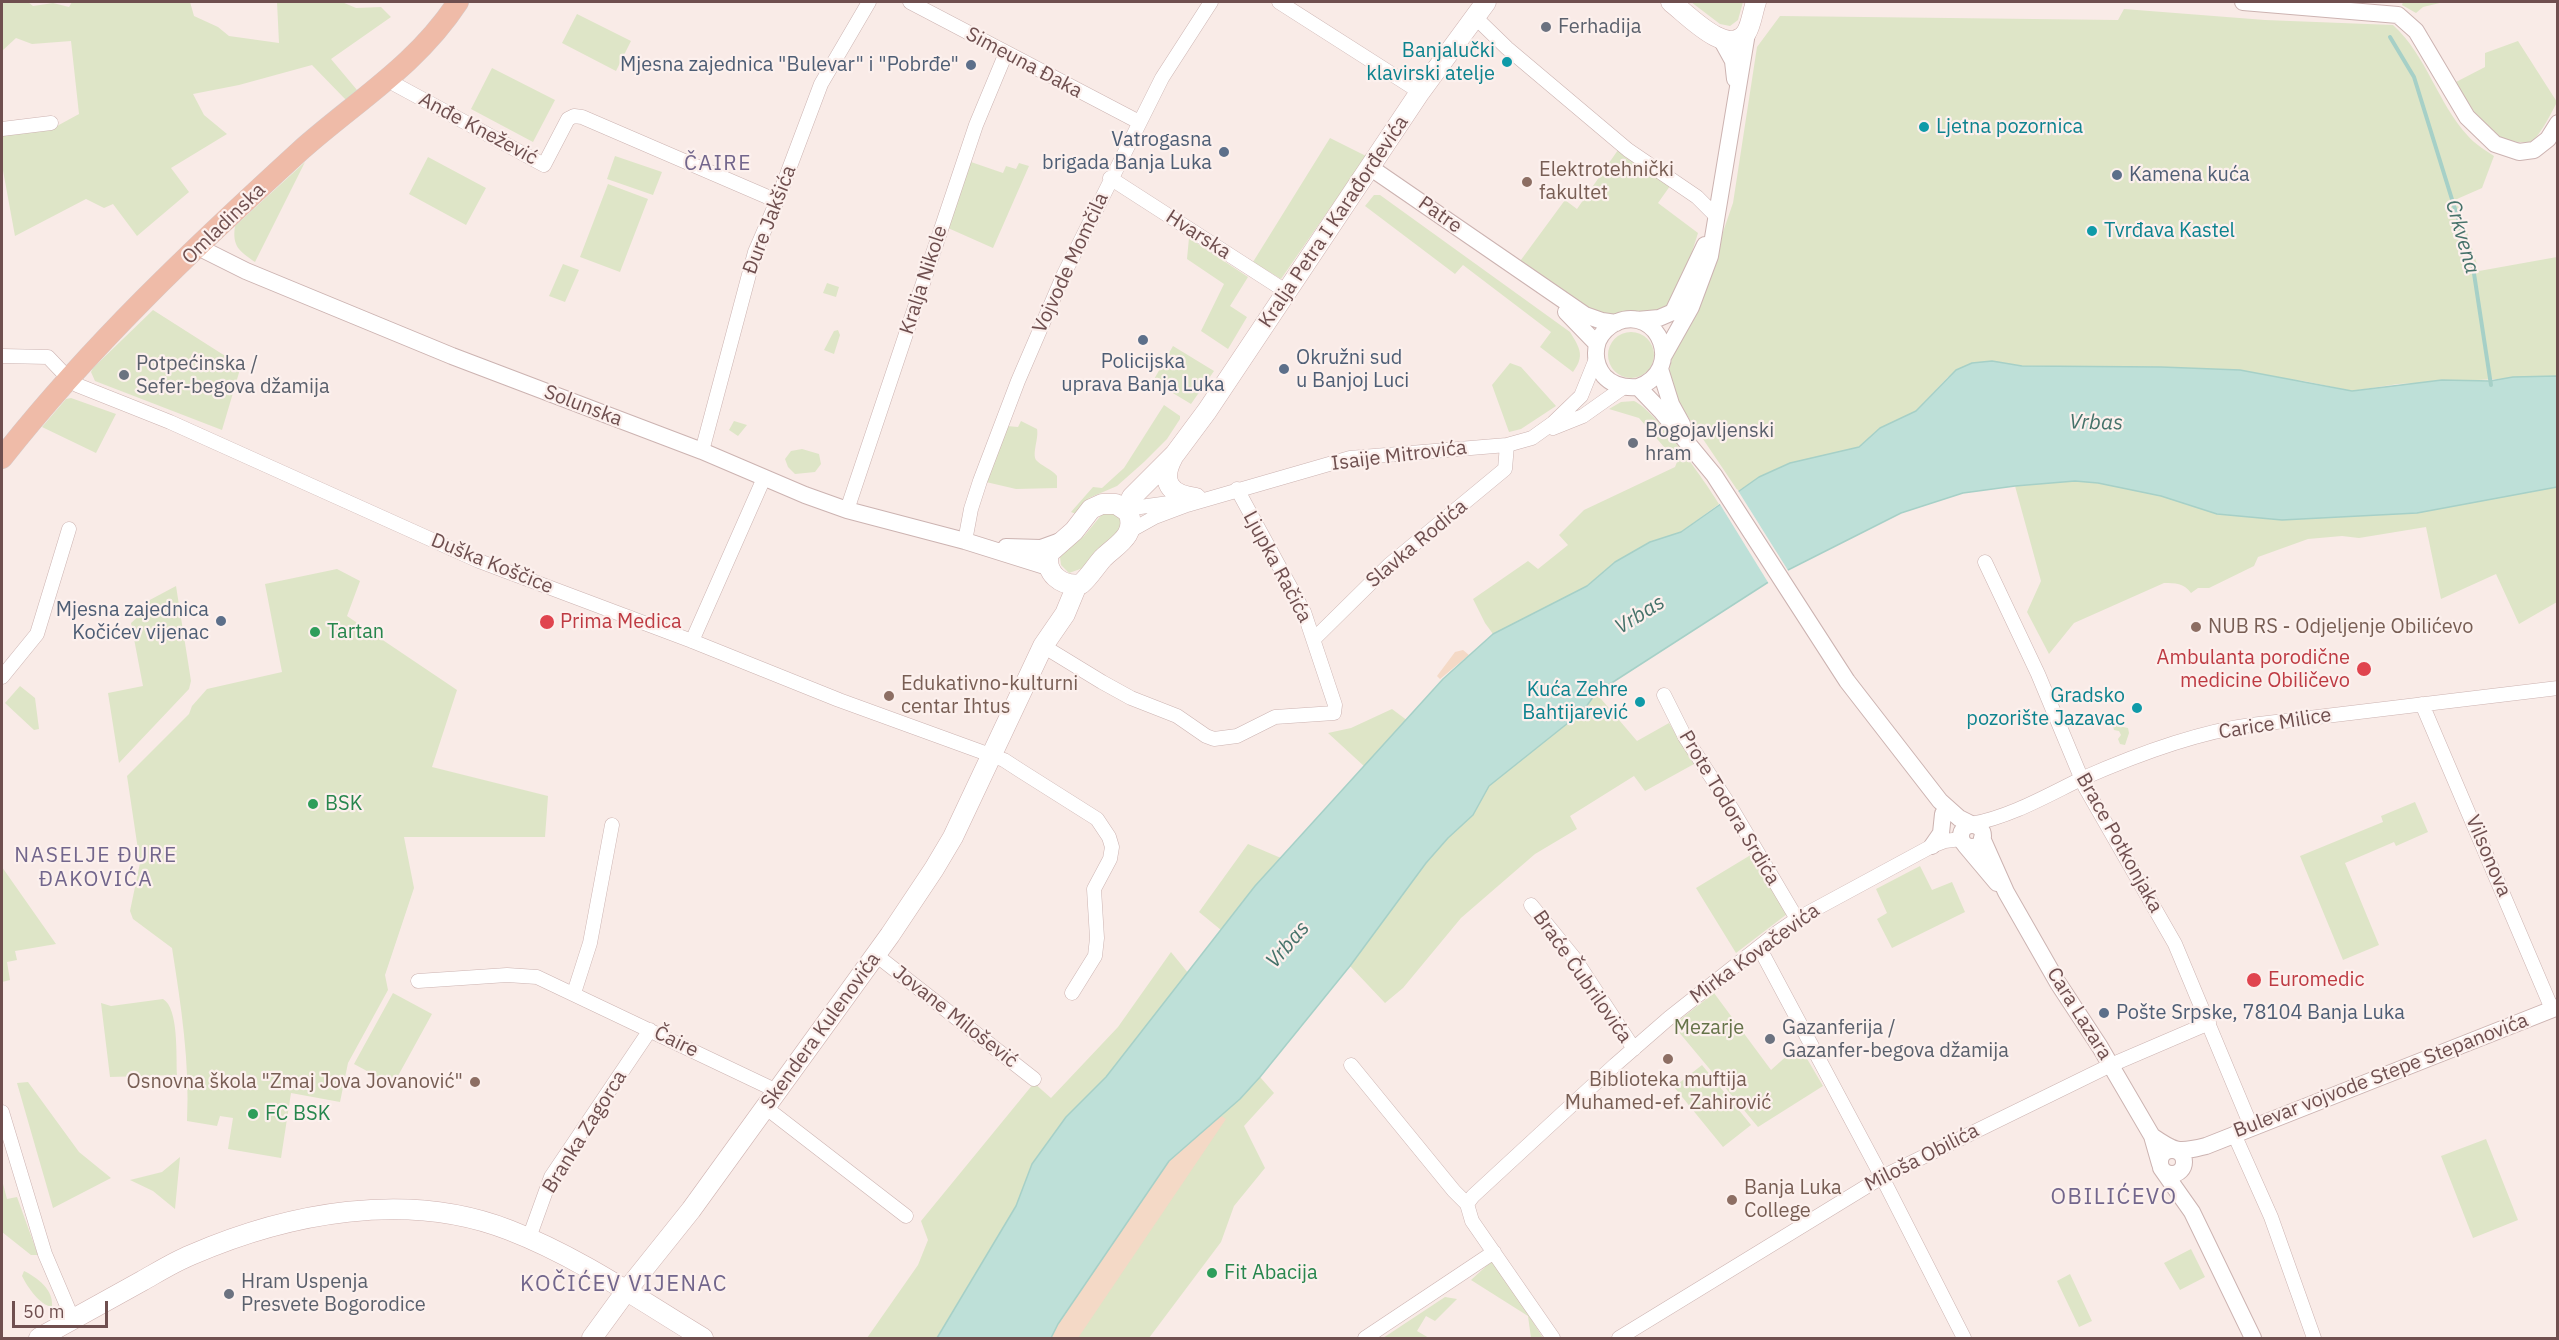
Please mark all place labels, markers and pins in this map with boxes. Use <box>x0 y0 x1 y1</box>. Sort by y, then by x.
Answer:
place label: Ferhadija <box>1558 15 1641 39</box>
marker: Ferhadija <box>1539 20 1553 34</box>
place label: Banjalučki klavirski atelje <box>1366 39 1495 86</box>
place label: Mjesna zajednica "Bulevar" i "Pobrđe" <box>620 53 959 77</box>
marker: Banjalučki klavirski atelje <box>1500 55 1514 69</box>
marker: Mjesna zajednica "Bulevar" i "Pobrđe" <box>964 58 978 72</box>
place label: Ljetna pozornica <box>1936 115 2083 139</box>
marker: Ljetna pozornica <box>1917 120 1931 134</box>
place label: Vatrogasna brigada Banja Luka <box>1042 128 1212 175</box>
marker: Vatrogasna brigada Banja Luka <box>1217 145 1231 159</box>
place label: Elektrotehnički fakultet <box>1539 158 1674 205</box>
place label: Kamena kuća <box>2129 163 2250 187</box>
marker: Kamena kuća <box>2110 168 2124 182</box>
marker: Elektrotehnički fakultet <box>1520 175 1534 189</box>
place label: Tvrđava Kastel <box>2104 219 2235 243</box>
marker: Tvrđava Kastel <box>2085 224 2099 238</box>
marker: Policijska uprava Banja Luka <box>1136 333 1150 347</box>
place label: Okružni sud u Banjoj Luci <box>1296 346 1409 393</box>
place label: Policijska uprava Banja Luka <box>1061 350 1225 397</box>
place label: Potpećinska / Sefer-begova džamija <box>136 352 330 399</box>
marker: Okružni sud u Banjoj Luci <box>1277 362 1291 376</box>
marker: Potpećinska / Sefer-begova džamija <box>117 368 131 382</box>
place label: Bogojavljenski hram <box>1645 419 1774 466</box>
marker: Bogojavljenski hram <box>1626 436 1640 450</box>
place label: Mjesna zajednica Kočićev vijenac <box>56 598 209 645</box>
place label: Prima Medica <box>560 610 682 634</box>
marker: Prima Medica <box>538 613 556 631</box>
marker: Mjesna zajednica Kočićev vijenac <box>214 614 228 628</box>
place label: NUB RS - Odjeljenje Obilićevo <box>2208 615 2473 639</box>
place label: Tartan <box>327 620 384 644</box>
marker: NUB RS - Odjeljenje Obilićevo <box>2189 620 2203 634</box>
marker: Tartan <box>308 625 322 639</box>
place label: Ambulanta porodične medicine Obiličevo <box>2157 646 2350 693</box>
marker: Ambulanta porodične medicine Obiličevo <box>2355 660 2373 678</box>
place label: Edukativno-kulturni centar Ihtus <box>901 672 1078 719</box>
place label: Kuća Zehre Bahtijarević <box>1522 678 1628 725</box>
place label: Gradsko pozorište Jazavac <box>1966 684 2125 731</box>
marker: Edukativno-kulturni centar Ihtus <box>882 689 896 703</box>
marker: Kuća Zehre Bahtijarević <box>1633 695 1647 709</box>
marker: Gradsko pozorište Jazavac <box>2130 701 2144 715</box>
place label: BSK <box>325 792 362 816</box>
marker: BSK <box>306 797 320 811</box>
place label: Euromedic <box>2268 968 2365 992</box>
marker: Euromedic <box>2245 971 2263 989</box>
place label: Pošte Srpske, 78104 Banja Luka <box>2116 1001 2405 1025</box>
marker: Pošte Srpske, 78104 Banja Luka <box>2097 1006 2111 1020</box>
place label: Gazanferija / Gazanfer-begova džamija <box>1782 1016 2009 1063</box>
marker: Gazanferija / Gazanfer-begova džamija <box>1763 1032 1777 1046</box>
marker: Biblioteka muftija Muhamed-ef. Zahirović <box>1661 1052 1675 1066</box>
place label: Biblioteka muftija Muhamed-ef. Zahirović <box>1565 1068 1771 1115</box>
place label: Osnovna škola "Zmaj Jova Jovanović" <box>127 1070 463 1094</box>
marker: Osnovna škola "Zmaj Jova Jovanović" <box>468 1075 482 1089</box>
place label: FC BSK <box>265 1102 330 1126</box>
marker: FC BSK <box>246 1107 260 1121</box>
place label: Banja Luka College <box>1744 1176 1842 1223</box>
marker: Banja Luka College <box>1725 1193 1739 1207</box>
place label: Fit Abacija <box>1224 1261 1318 1285</box>
marker: Fit Abacija <box>1205 1266 1219 1280</box>
place label: Hram Uspenja Presvete Bogorodice <box>241 1270 426 1317</box>
marker: Hram Uspenja Presvete Bogorodice <box>222 1287 236 1301</box>

